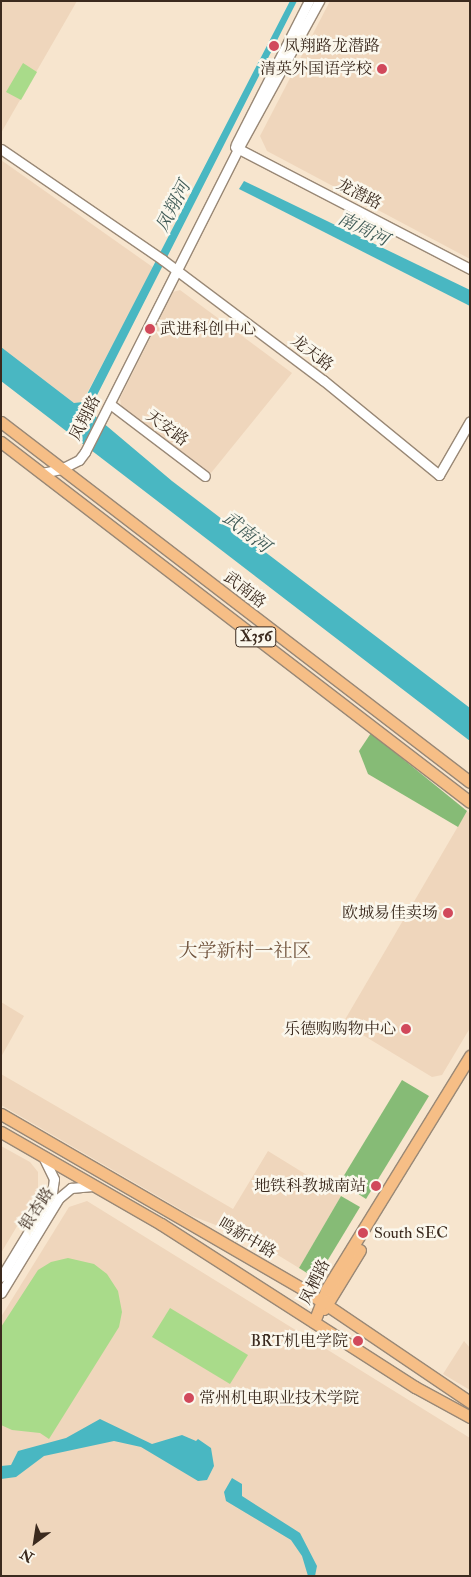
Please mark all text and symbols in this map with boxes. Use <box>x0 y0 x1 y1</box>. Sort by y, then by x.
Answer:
place label: 凤翔路龙潜路 <box>284 36 380 56</box>
marker: 凤翔路龙潜路 <box>268 40 280 52</box>
place label: 清英外国语学校 <box>260 59 372 79</box>
marker: 清英外国语学校 <box>376 63 388 75</box>
street label: 龙潜路 <box>333 175 385 213</box>
water label: 凤翔河 <box>152 178 196 236</box>
water label: 南周河 <box>334 208 392 252</box>
place label: 武进科创中心 <box>160 319 256 339</box>
marker: 武进科创中心 <box>144 323 156 335</box>
street label: 龙天路 <box>287 331 337 375</box>
street label: 凤翔路 <box>66 392 104 444</box>
street label: 天安路 <box>142 406 192 450</box>
water label: 武南河 <box>218 508 274 558</box>
street label: 武南路 <box>220 568 270 612</box>
road number: X356 <box>235 624 277 650</box>
place label: 欧城易佳卖场 <box>342 903 438 923</box>
marker: 欧城易佳卖场 <box>442 907 454 919</box>
district label: 大学新村一社区 <box>179 941 311 963</box>
place label: 乐德购购物中心 <box>284 1019 396 1039</box>
marker: 乐德购购物中心 <box>400 1023 412 1035</box>
place label: 地铁科教城南站 <box>254 1176 366 1196</box>
marker: 地铁科教城南站 <box>370 1180 382 1192</box>
street label: 银杏路 <box>16 1184 58 1234</box>
street label: 鸣新中路 <box>214 1214 280 1262</box>
place label: South SEC <box>374 1223 448 1243</box>
marker: South SEC <box>356 1226 370 1240</box>
street label: 凤栖路 <box>296 1256 334 1308</box>
place label: BRT机电学院 <box>251 1331 348 1351</box>
marker: BRT机电学院 <box>352 1335 364 1347</box>
place label: 常州机电职业技术学院 <box>199 1388 359 1408</box>
marker: 常州机电职业技术学院 <box>183 1392 195 1404</box>
north arrow <box>10 1517 60 1567</box>
text: N <box>17 1545 37 1566</box>

